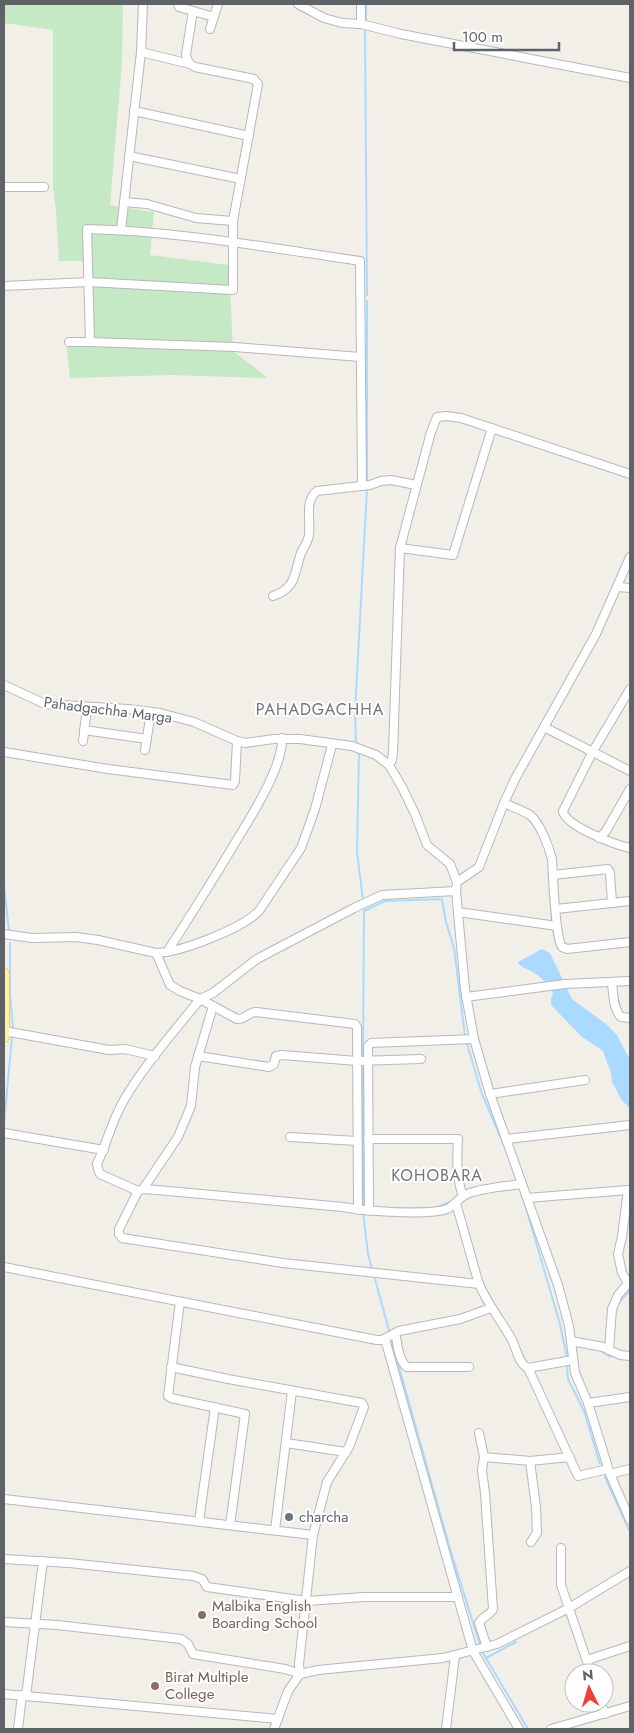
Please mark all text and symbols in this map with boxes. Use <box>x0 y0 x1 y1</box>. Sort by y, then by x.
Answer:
scale bar <box>454 20 559 52</box>
text: 100 m <box>462 26 503 48</box>
street label: Pahadgachha Marga <box>43 691 173 729</box>
district label: PAHADGACHHA <box>256 698 384 721</box>
district label: KOHOBARA <box>391 1164 483 1187</box>
place label: charcha <box>299 1506 348 1528</box>
marker: charcha <box>283 1511 295 1523</box>
place label: Malbika English Boarding School <box>212 1595 317 1634</box>
marker: Malbika English Boarding School <box>196 1609 208 1621</box>
north arrow <box>564 1663 614 1713</box>
text: N <box>581 1665 594 1685</box>
place label: Birat Multiple College <box>165 1666 249 1705</box>
marker: Birat Multiple College <box>149 1680 161 1692</box>

